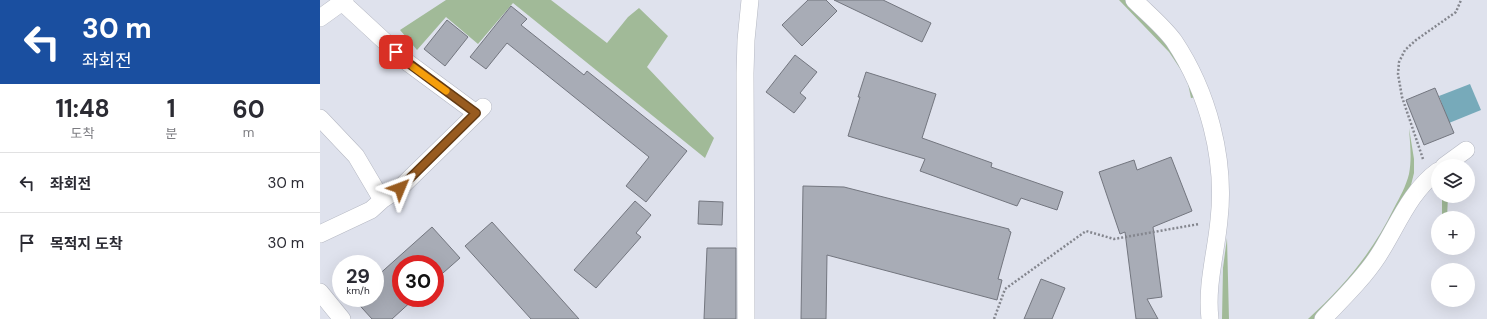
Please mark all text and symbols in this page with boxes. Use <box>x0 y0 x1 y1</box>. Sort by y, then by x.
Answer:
text: 30 m <box>82 10 152 47</box>
icon: left <box>16 16 68 68</box>
pin <box>379 35 413 69</box>
icon: arrive <box>385 41 407 63</box>
text: 좌회전 <box>82 49 132 73</box>
text: 11:48 <box>55 93 110 124</box>
text: 1 <box>167 93 175 124</box>
text: 60 <box>232 94 265 125</box>
text: m <box>243 124 254 141</box>
text: 도착 <box>71 125 95 142</box>
text: 분 <box>165 125 177 142</box>
map controls <box>1431 159 1475 307</box>
button: layers <box>1431 159 1475 203</box>
position arrow <box>379 167 421 209</box>
icon: left <box>16 172 38 194</box>
text: 30 m <box>268 173 304 193</box>
text: 좌회전 <box>50 174 91 194</box>
button: + <box>1431 211 1475 255</box>
icon: arrive <box>16 232 38 254</box>
text: 30 m <box>268 233 304 253</box>
text: 목적지 도착 <box>50 234 123 254</box>
speed limit sign: 30 <box>392 255 444 307</box>
text: 29 <box>346 263 370 289</box>
button: − <box>1431 263 1475 307</box>
text: km/h <box>346 284 370 297</box>

